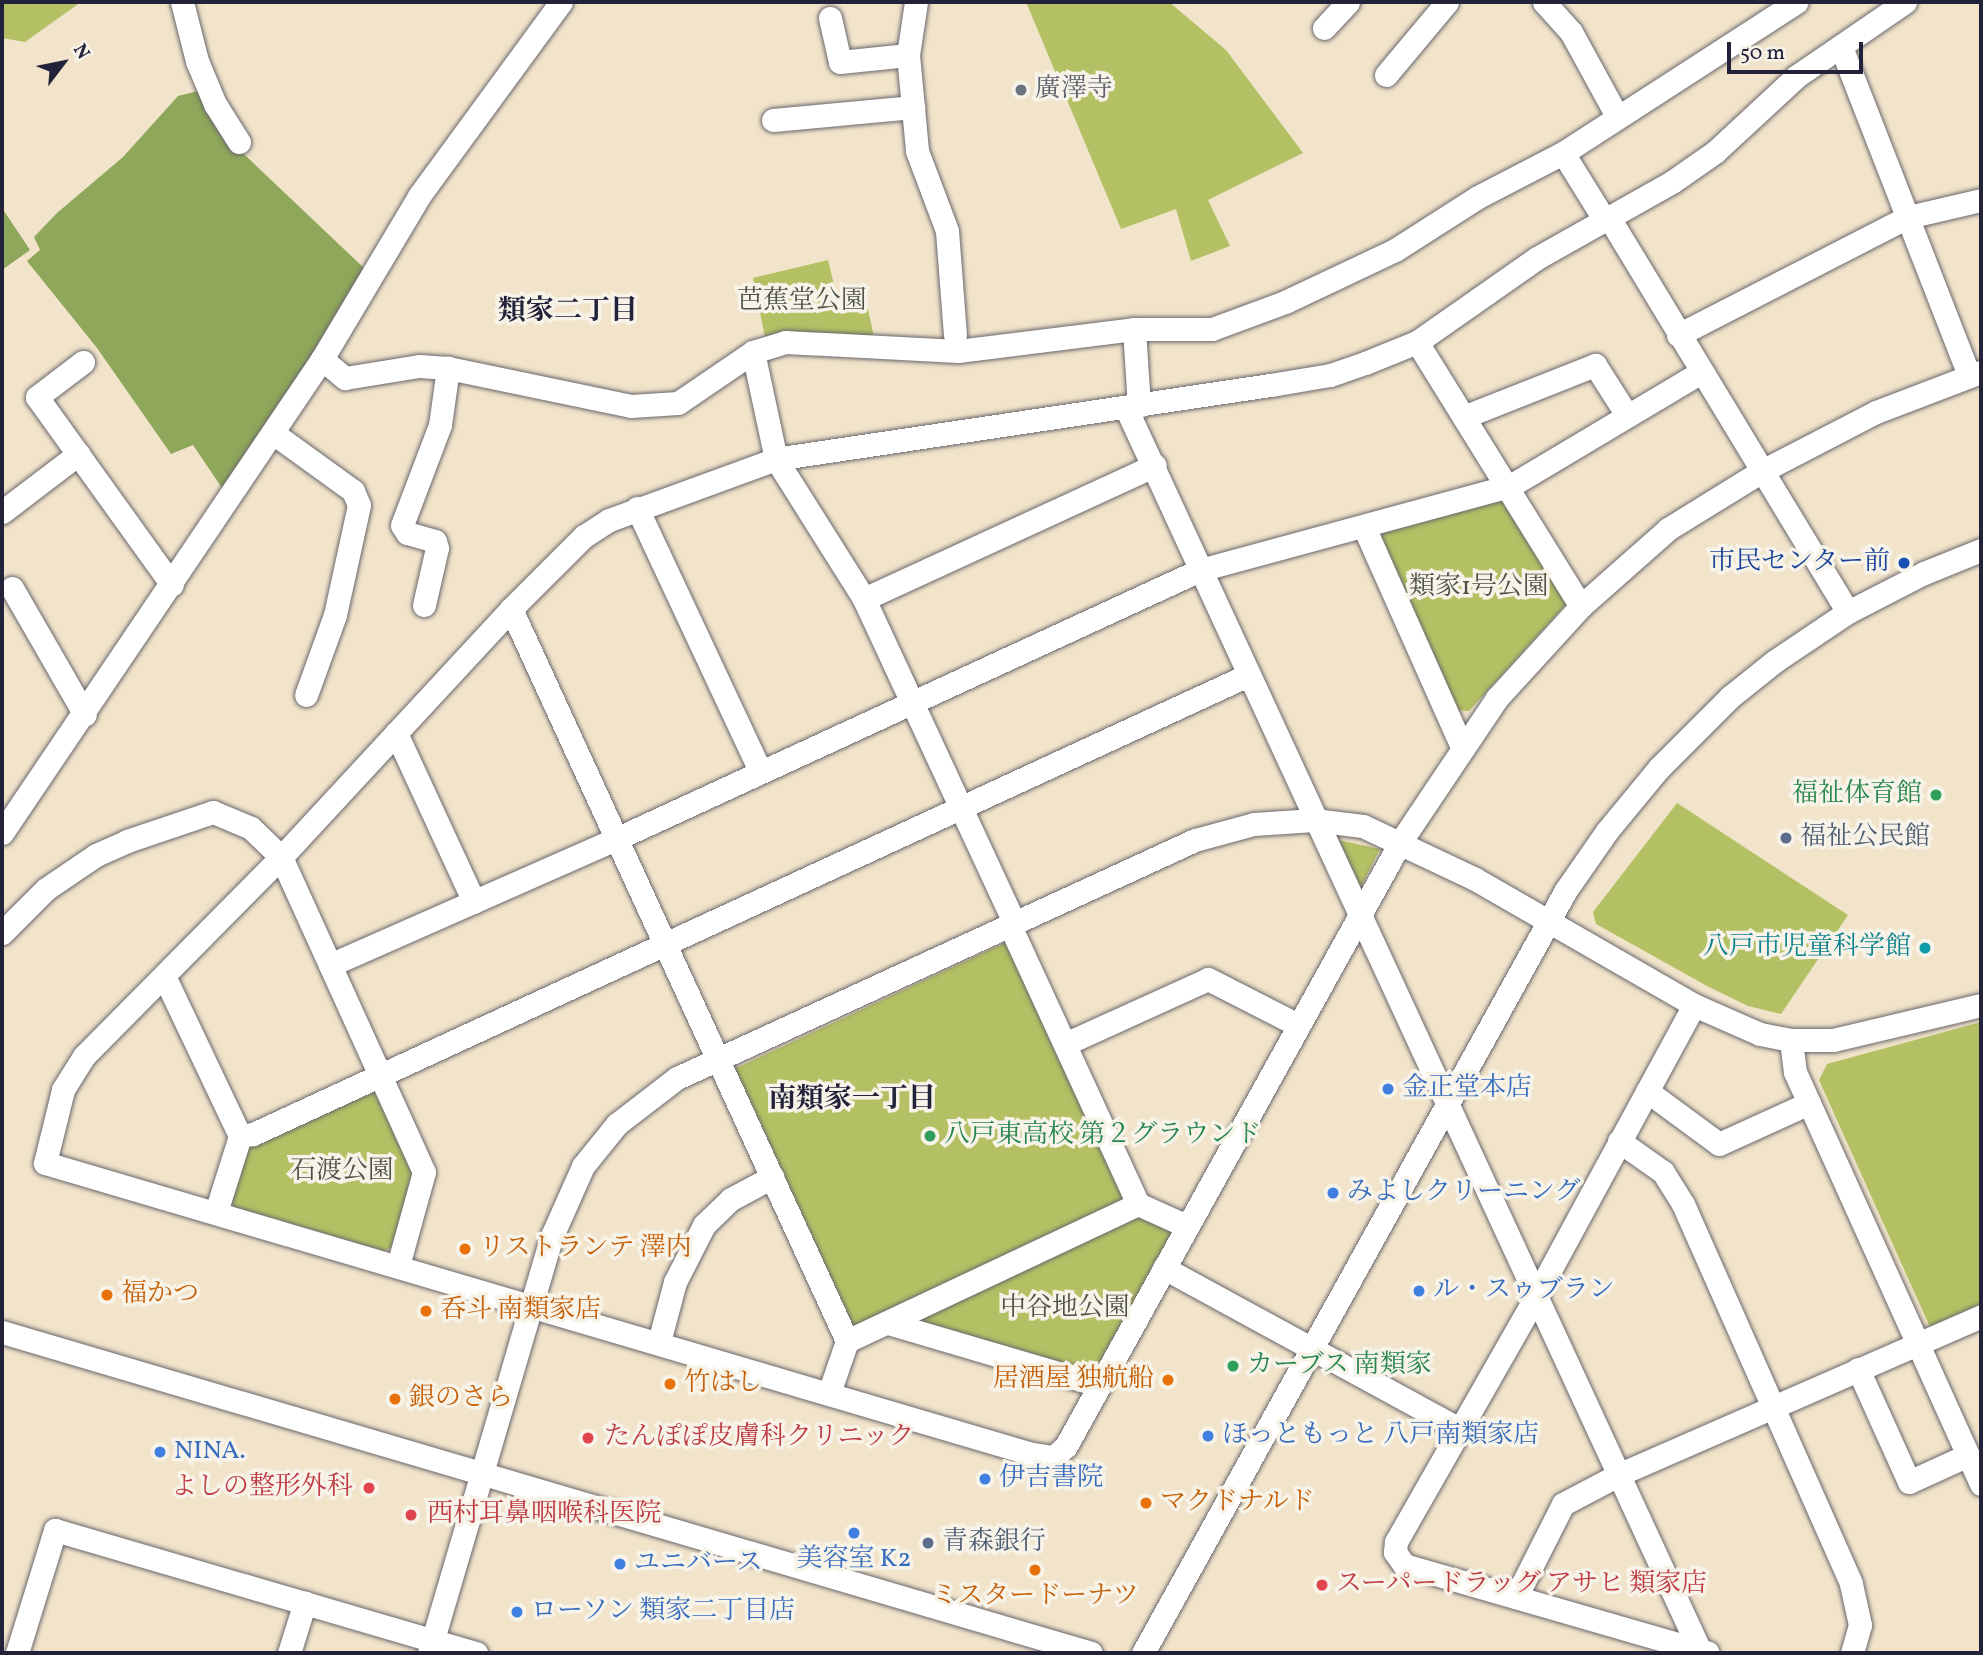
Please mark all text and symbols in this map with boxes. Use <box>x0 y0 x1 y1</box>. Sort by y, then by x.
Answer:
north arrow <box>28 28 98 98</box>
scale bar <box>1731 28 1868 72</box>
text: N <box>66 39 95 65</box>
text: 50 m <box>1740 39 1785 68</box>
place label: 廣澤寺 <box>1035 74 1113 106</box>
marker: 廣澤寺 <box>1013 82 1029 98</box>
park label: 芭蕉堂公園 <box>737 286 867 318</box>
district label: 類家二丁目 <box>498 295 638 329</box>
place label: 市民センター前 <box>1708 547 1890 579</box>
marker: 市民センター前 <box>1896 555 1912 571</box>
park label: 類家1号公園 <box>1409 572 1549 604</box>
place label: 福祉体育館 <box>1792 779 1922 811</box>
marker: 福祉体育館 <box>1928 787 1944 803</box>
place label: 福祉公民館 <box>1800 822 1930 854</box>
marker: 福祉公民館 <box>1778 830 1794 846</box>
place label: 八戸市児童科学館 <box>1703 932 1911 964</box>
marker: 八戸市児童科学館 <box>1917 940 1933 956</box>
place label: 金正堂本店 <box>1402 1073 1532 1105</box>
marker: 金正堂本店 <box>1380 1081 1396 1097</box>
district label: 南類家一丁目 <box>768 1083 936 1117</box>
place label: 八戸東高校 第２グラウンド <box>944 1120 1261 1152</box>
marker: 八戸東高校 第２グラウンド <box>922 1128 938 1144</box>
park label: 石渡公園 <box>290 1156 394 1188</box>
place label: みよしクリーニング <box>1347 1177 1581 1209</box>
marker: みよしクリーニング <box>1325 1185 1341 1201</box>
place label: リストランテ 澤内 <box>479 1233 692 1265</box>
marker: リストランテ 澤内 <box>457 1241 473 1257</box>
place label: ル・スゥブラン <box>1433 1275 1615 1307</box>
place label: 福かつ <box>121 1279 199 1311</box>
marker: ル・スゥブラン <box>1411 1283 1427 1299</box>
marker: 福かつ <box>99 1287 115 1303</box>
park label: 中谷地公園 <box>1000 1293 1130 1325</box>
place label: 呑斗 南類家店 <box>440 1295 601 1327</box>
marker: 呑斗 南類家店 <box>418 1303 434 1319</box>
place label: カーブス 南類家 <box>1247 1350 1434 1382</box>
marker: カーブス 南類家 <box>1225 1358 1241 1374</box>
place label: 居酒屋 独航船 <box>993 1364 1154 1396</box>
place label: 竹はし <box>684 1368 762 1400</box>
marker: 居酒屋 独航船 <box>1160 1372 1176 1388</box>
marker: 竹はし <box>662 1376 678 1392</box>
place label: 銀のさら <box>409 1383 513 1415</box>
marker: 銀のさら <box>387 1391 403 1407</box>
place label: ほっともっと 八戸南類家店 <box>1222 1420 1539 1452</box>
place label: たんぽぽ皮膚科クリニック <box>604 1422 916 1454</box>
marker: たんぽぽ皮膚科クリニック <box>578 1428 598 1448</box>
marker: ほっともっと 八戸南類家店 <box>1200 1428 1216 1444</box>
place label: NINA. <box>174 1436 246 1468</box>
marker: NINA. <box>152 1444 168 1460</box>
place label: 伊吉書院 <box>999 1463 1103 1495</box>
marker: 伊吉書院 <box>977 1471 993 1487</box>
place label: よしの整形外科 <box>171 1472 353 1504</box>
marker: よしの整形外科 <box>359 1478 379 1498</box>
place label: マクドナルド <box>1160 1487 1316 1519</box>
marker: マクドナルド <box>1138 1495 1154 1511</box>
place label: 西村耳鼻咽喉科医院 <box>427 1499 661 1531</box>
marker: 西村耳鼻咽喉科医院 <box>401 1505 421 1525</box>
marker: 美容室 K2 <box>846 1525 862 1541</box>
place label: 青森銀行 <box>942 1527 1046 1559</box>
marker: 青森銀行 <box>920 1535 936 1551</box>
place label: 美容室 K2 <box>797 1544 911 1576</box>
place label: ユニバース <box>634 1548 764 1580</box>
marker: ユニバース <box>612 1556 628 1572</box>
marker: ミスタードーナツ <box>1027 1562 1043 1578</box>
place label: スーパードラッグ アサヒ 類家店 <box>1336 1569 1709 1601</box>
marker: スーパードラッグ アサヒ 類家店 <box>1314 1577 1330 1593</box>
place label: ミスタードーナツ <box>931 1581 1139 1613</box>
place label: ローソン 類家二丁目店 <box>531 1596 796 1628</box>
marker: ローソン 類家二丁目店 <box>509 1604 525 1620</box>

